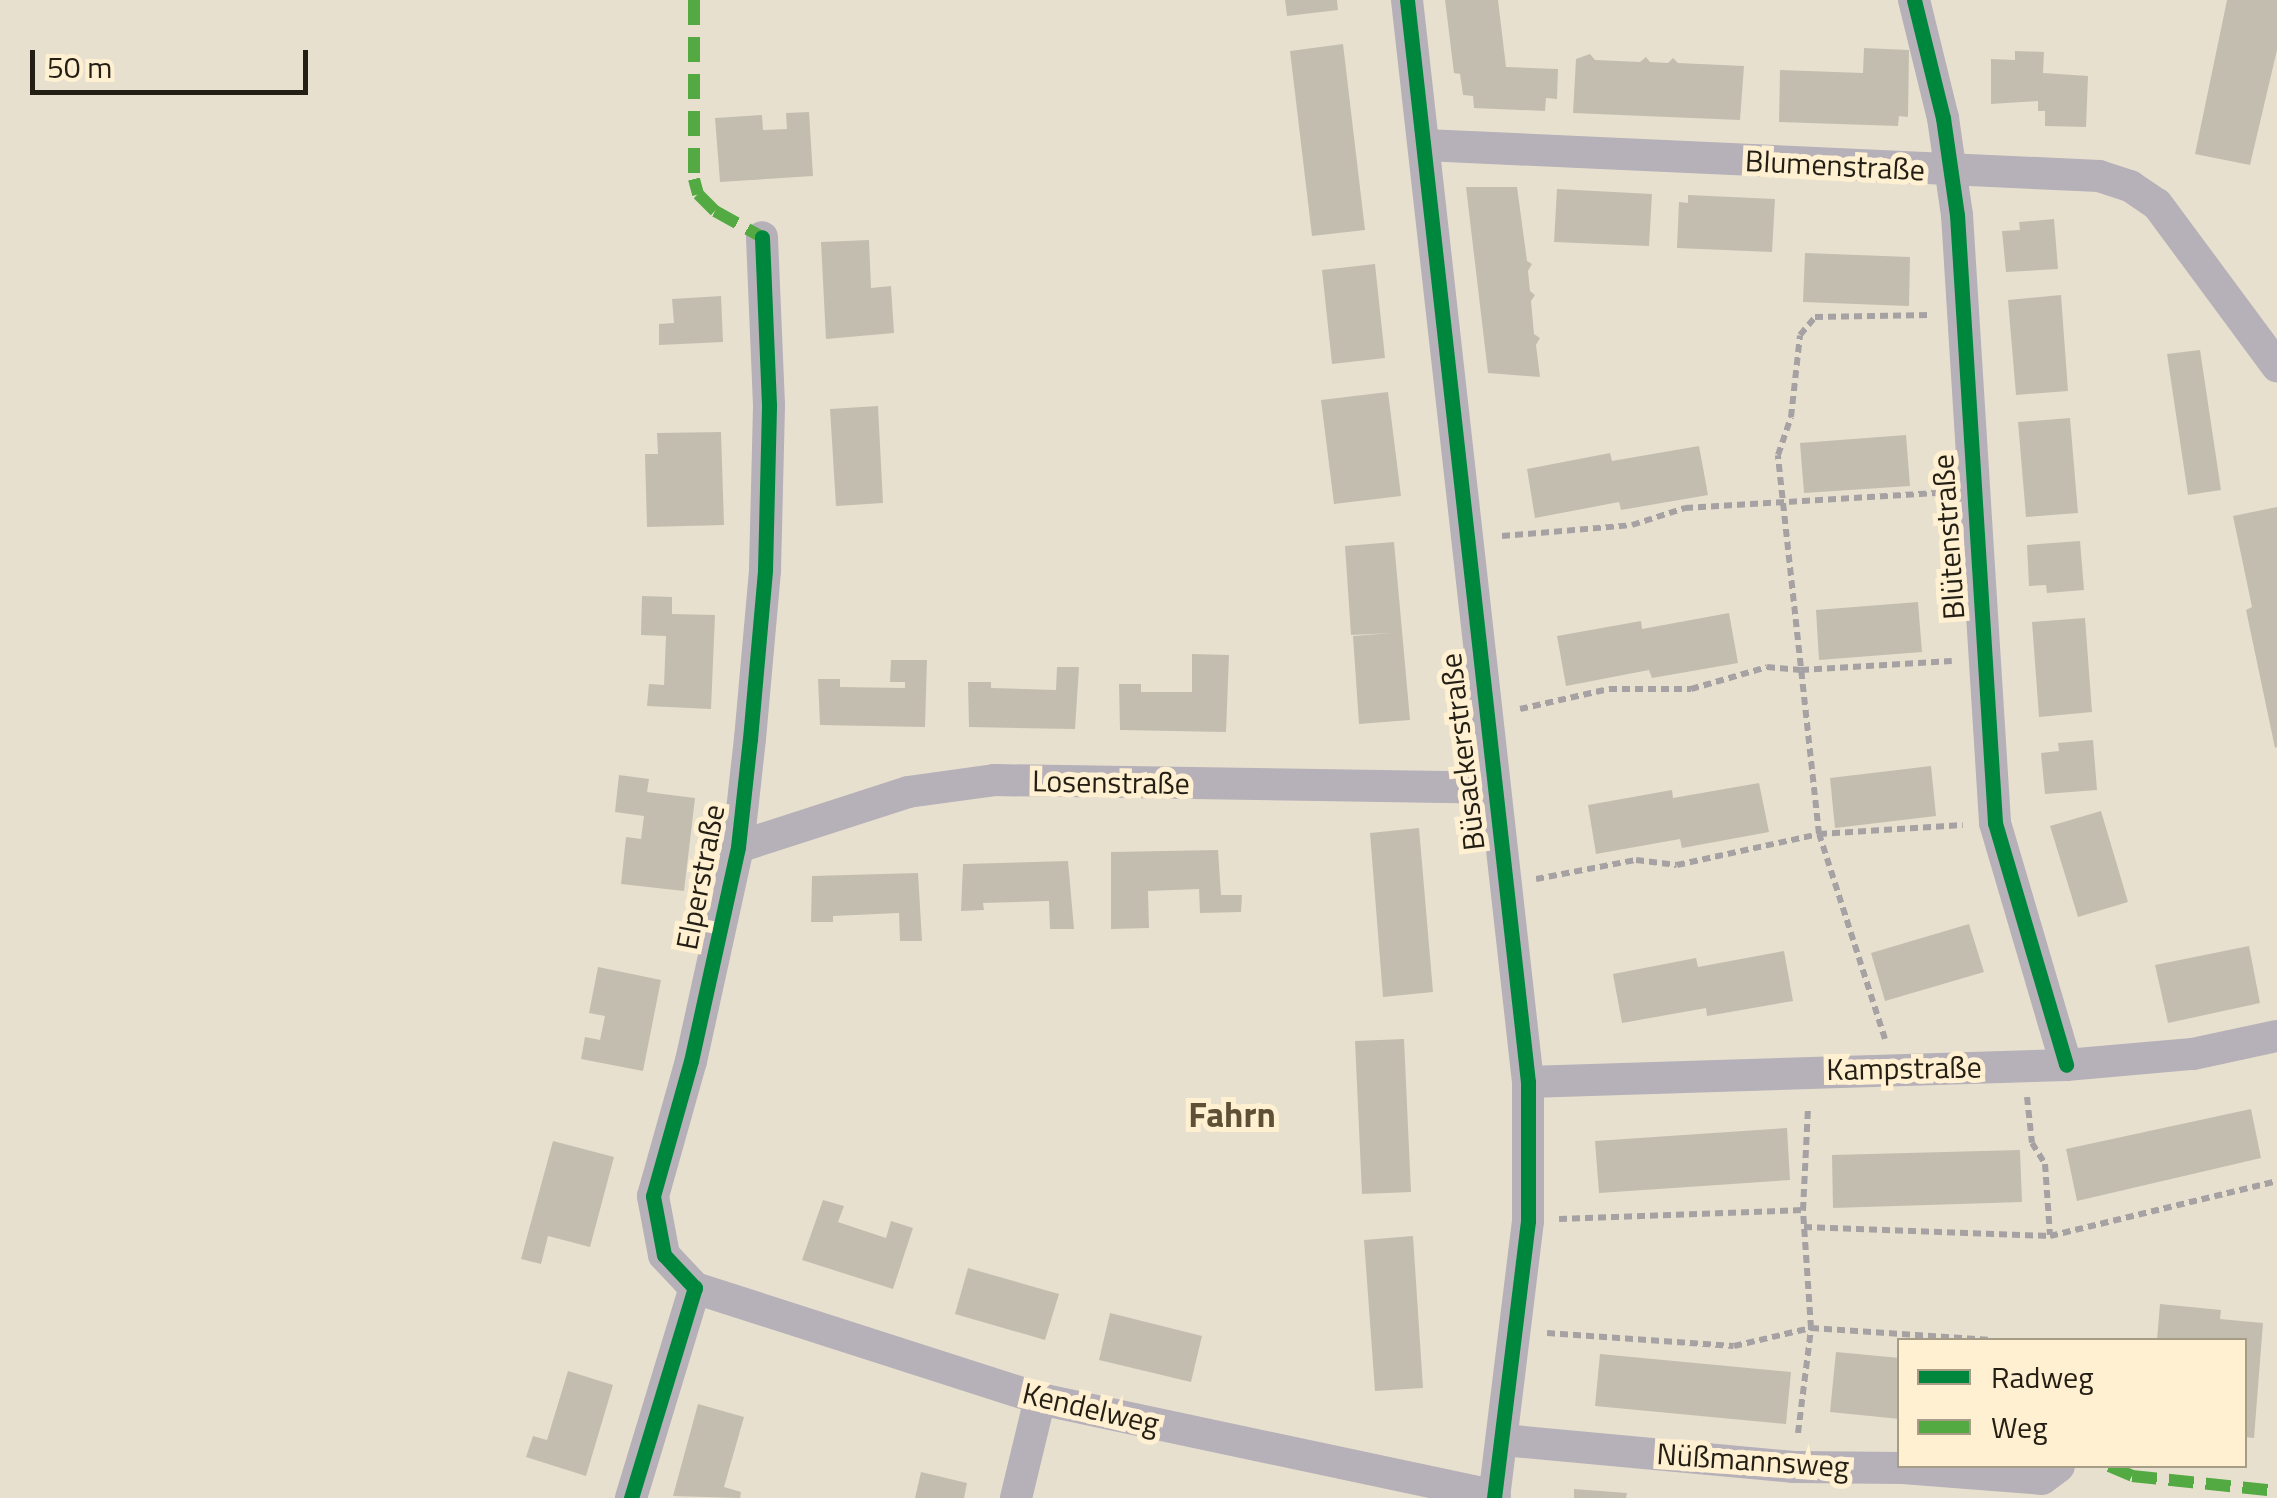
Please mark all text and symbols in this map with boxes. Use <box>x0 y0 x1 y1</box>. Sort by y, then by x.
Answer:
scale bar <box>35 30 312 92</box>
text: 50 m <box>47 44 112 90</box>
street label: Blumenstraße <box>1744 142 1926 188</box>
street label: Blütenstraße <box>1924 453 1972 621</box>
street label: Büsackerstraße <box>1432 651 1492 853</box>
street label: Losenstraße <box>1032 763 1190 801</box>
street label: Elperstraße <box>668 801 732 953</box>
street label: Kampstraße <box>1826 1049 1982 1087</box>
district label: Fahrn <box>1188 1093 1276 1135</box>
legend <box>1897 1338 2247 1468</box>
text: Radweg <box>1991 1354 2094 1400</box>
street label: Kendelweg <box>1019 1375 1163 1441</box>
text: Weg <box>1991 1404 2048 1450</box>
street label: Nüßmannsweg <box>1656 1435 1850 1485</box>

